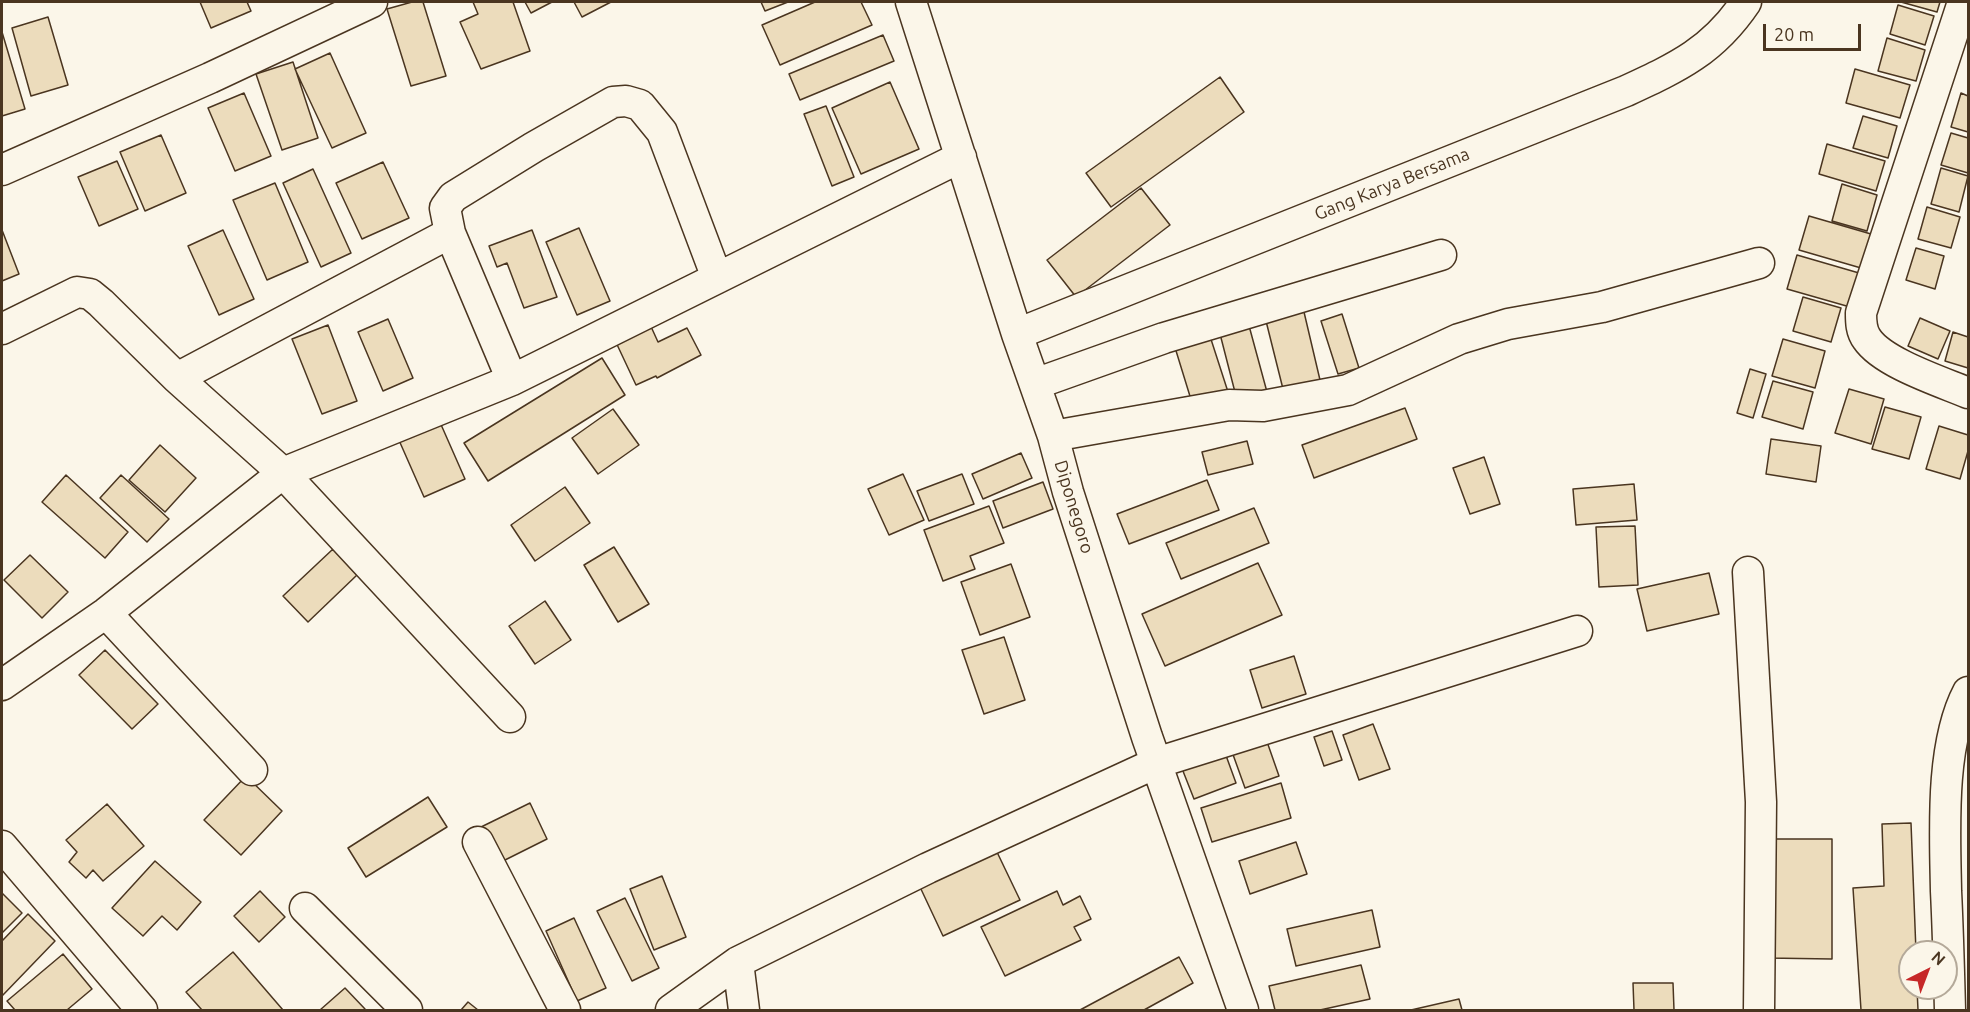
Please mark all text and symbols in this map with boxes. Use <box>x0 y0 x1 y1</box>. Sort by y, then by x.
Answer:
scale bar <box>1766 12 1864 50</box>
text: 20 m <box>1774 24 1814 44</box>
street label: Gang Karya Bersama <box>1311 143 1473 225</box>
street label: Diponegoro <box>1050 458 1098 556</box>
north arrow <box>1898 940 1958 1000</box>
text: N <box>1928 947 1949 969</box>

